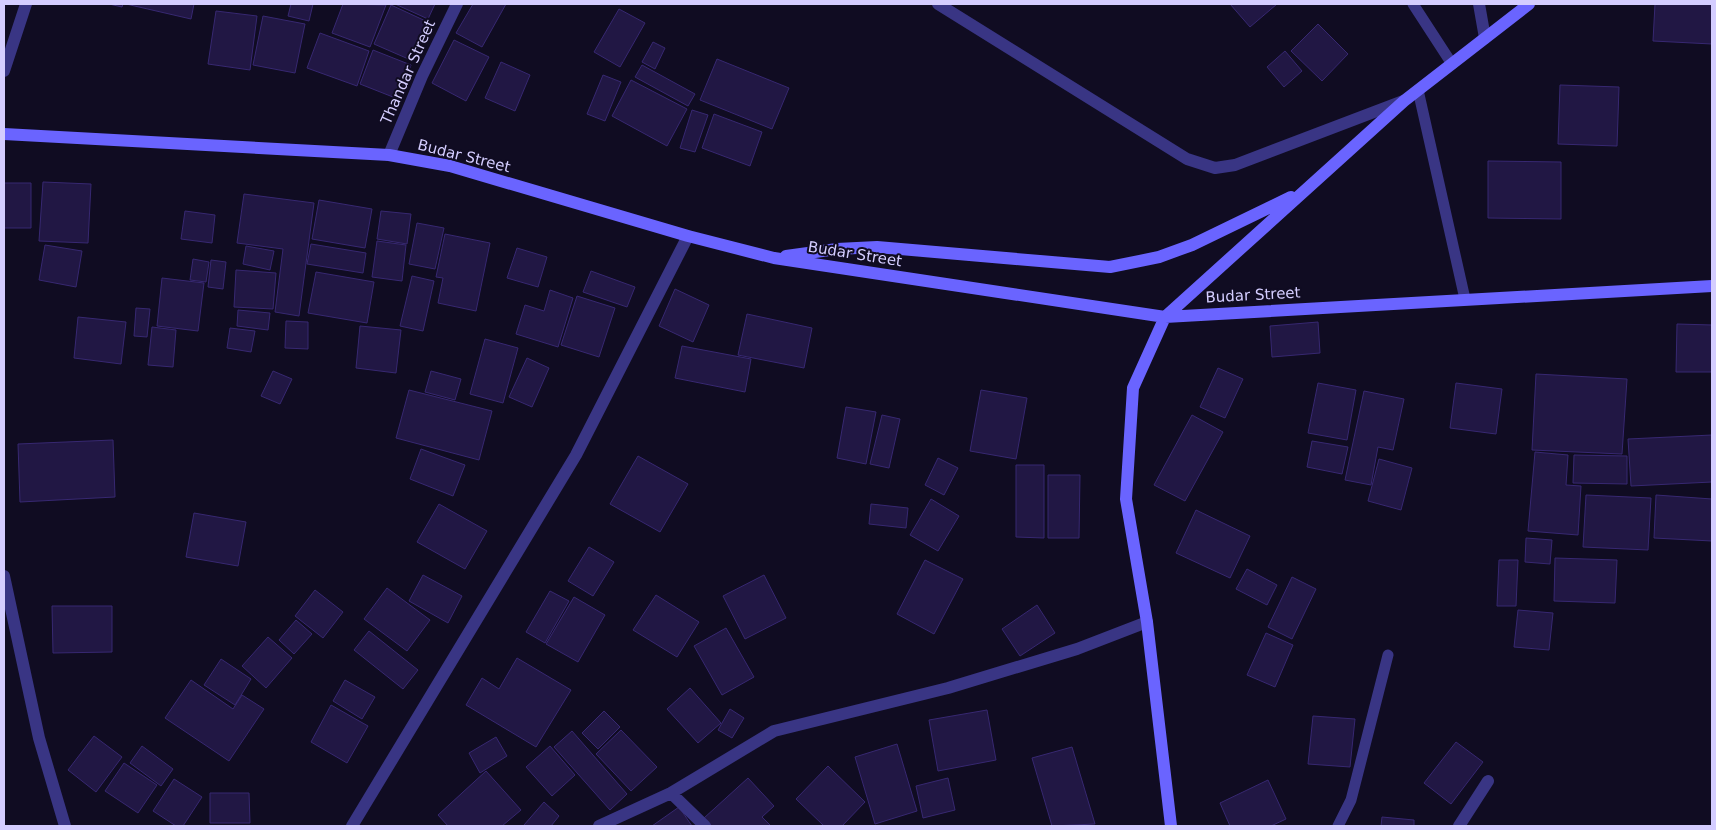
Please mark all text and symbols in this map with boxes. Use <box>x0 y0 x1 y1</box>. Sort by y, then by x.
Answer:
street label: Thandar Street <box>376 17 439 128</box>
street label: Budar Street <box>416 136 512 176</box>
street label: Budar Street <box>807 238 903 270</box>
street label: Budar Street <box>1205 284 1301 306</box>

